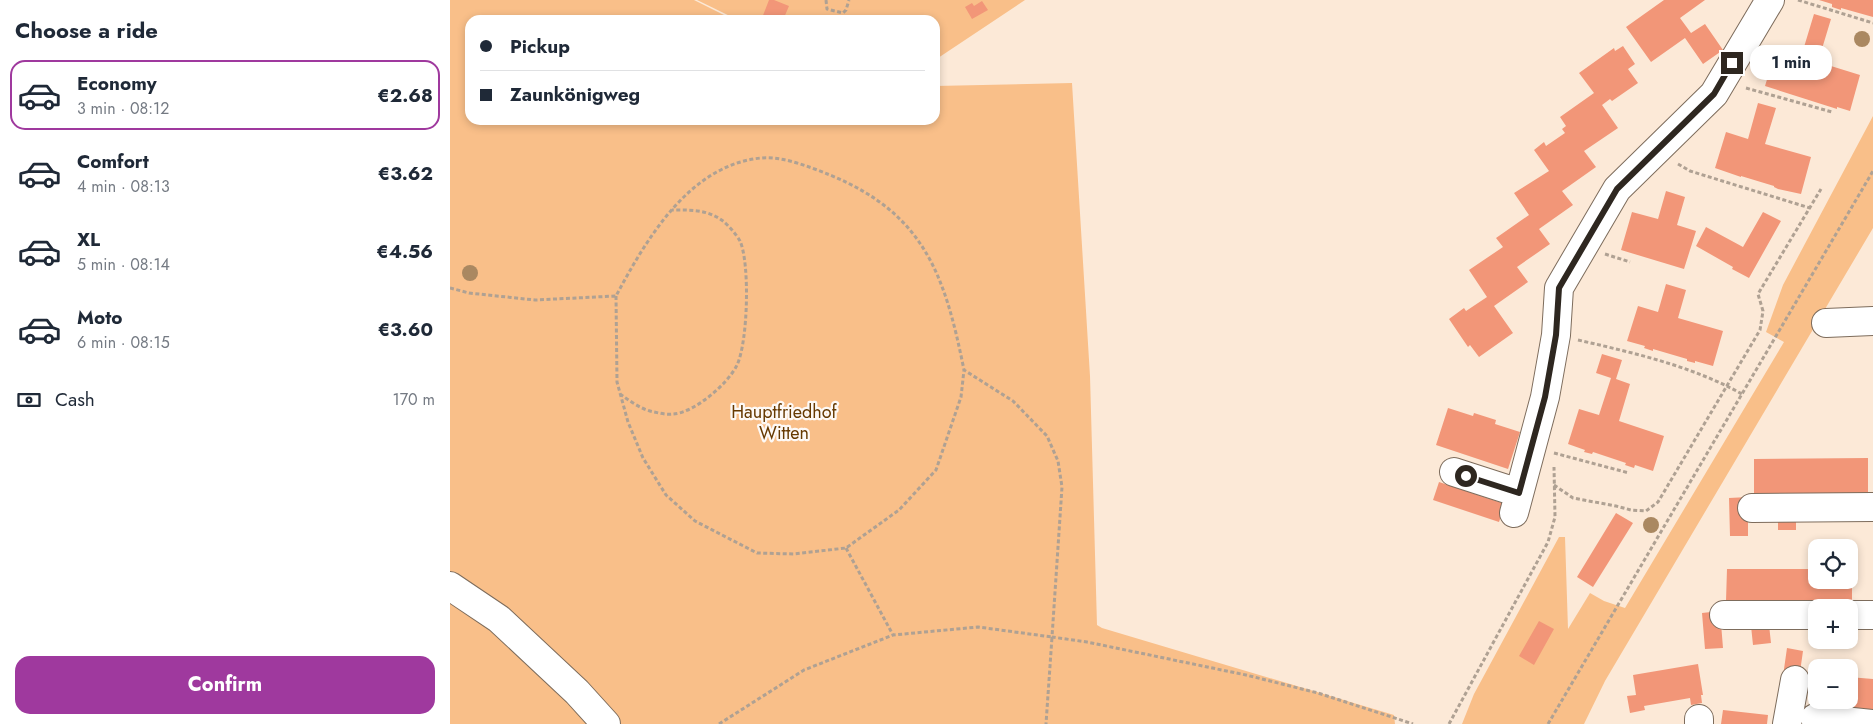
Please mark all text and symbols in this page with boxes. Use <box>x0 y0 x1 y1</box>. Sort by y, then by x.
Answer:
text: Choose a ride <box>15 14 158 46</box>
text: Pickup <box>510 33 570 60</box>
callout: 1 min <box>1750 46 1832 80</box>
text: 1 min <box>1771 51 1811 74</box>
route end <box>1721 52 1743 74</box>
text: Economy <box>77 70 157 97</box>
icon: car <box>17 73 62 118</box>
text: Zaunkönigweg <box>510 81 640 108</box>
text: €2.68 <box>377 82 433 109</box>
text: 3 min · 08:12 <box>77 97 169 120</box>
text: Comfort <box>77 148 149 175</box>
icon: car <box>17 151 62 196</box>
text: €3.62 <box>378 160 433 187</box>
text: 4 min · 08:13 <box>77 175 170 198</box>
text: XL <box>77 226 100 253</box>
icon: car <box>17 229 62 274</box>
text: €4.56 <box>376 238 433 265</box>
text: 5 min · 08:14 <box>77 253 170 276</box>
text: Moto <box>77 304 122 331</box>
icon: car <box>17 307 62 352</box>
text: €3.60 <box>378 316 433 343</box>
text: 6 min · 08:15 <box>77 331 170 354</box>
icon: cash <box>15 386 43 414</box>
text: Cash <box>55 386 95 413</box>
text: 170 m <box>393 388 435 411</box>
park label: Hauptfriedhof Witten <box>731 399 838 446</box>
route start <box>1455 465 1477 487</box>
map controls <box>1808 539 1858 709</box>
button: locate <box>1808 539 1858 589</box>
button: + <box>1808 599 1858 649</box>
button: Confirm <box>15 656 435 714</box>
button: − <box>1808 659 1858 709</box>

